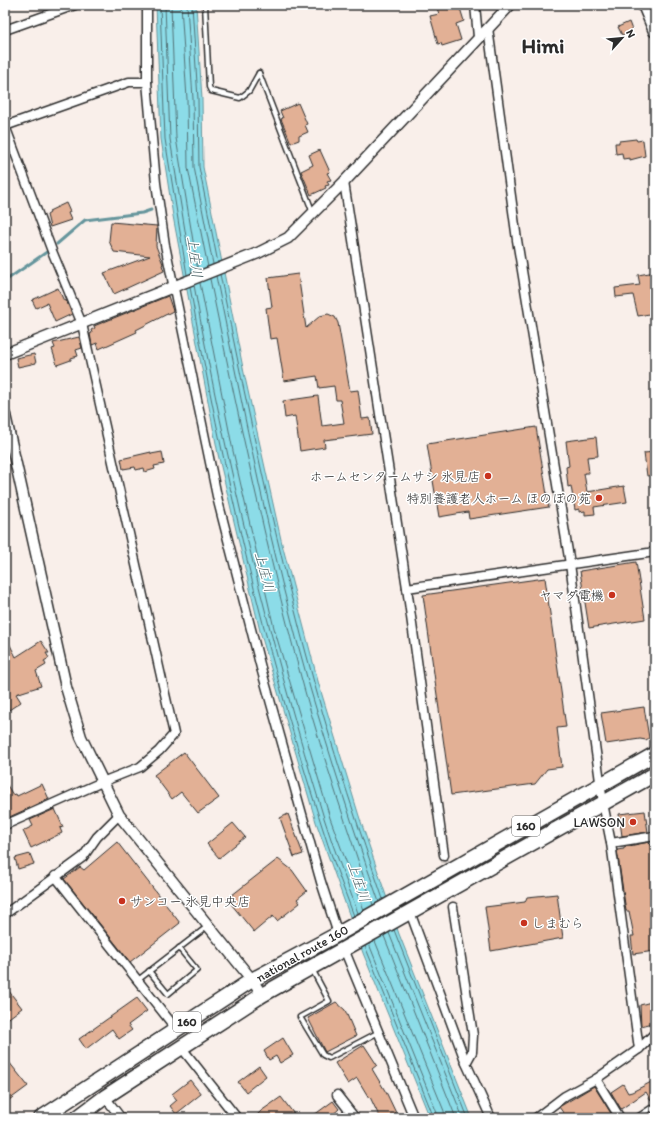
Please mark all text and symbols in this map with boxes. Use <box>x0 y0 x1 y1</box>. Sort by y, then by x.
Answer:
north arrow <box>602 18 642 58</box>
text: N <box>623 27 638 40</box>
district label: Himi <box>522 33 564 58</box>
water label: 上庄川 <box>183 235 206 279</box>
place label: ホームセンタームサシ 氷見店 <box>310 469 480 484</box>
marker: ホームセンタームサシ 氷見店 <box>483 471 493 481</box>
place label: 特別養護老人ホーム ほのぼの苑 <box>407 491 591 506</box>
marker: 特別養護老人ホーム ほのぼの苑 <box>594 493 604 503</box>
water label: 上庄川 <box>251 550 278 595</box>
place label: ヤマダ電機 <box>539 588 604 603</box>
marker: ヤマダ電機 <box>607 590 617 600</box>
place label: LAWSON <box>574 815 625 830</box>
road number: 160 <box>512 816 540 836</box>
marker: LAWSON <box>628 817 638 827</box>
water label: 上庄川 <box>344 860 373 905</box>
place label: サンコー 氷見中央店 <box>130 894 250 909</box>
marker: サンコー 氷見中央店 <box>117 896 127 906</box>
place label: しまむら <box>532 916 584 931</box>
marker: しまむら <box>519 918 529 928</box>
street label: national route 160 <box>253 922 351 985</box>
road number: 160 <box>173 1012 201 1032</box>

